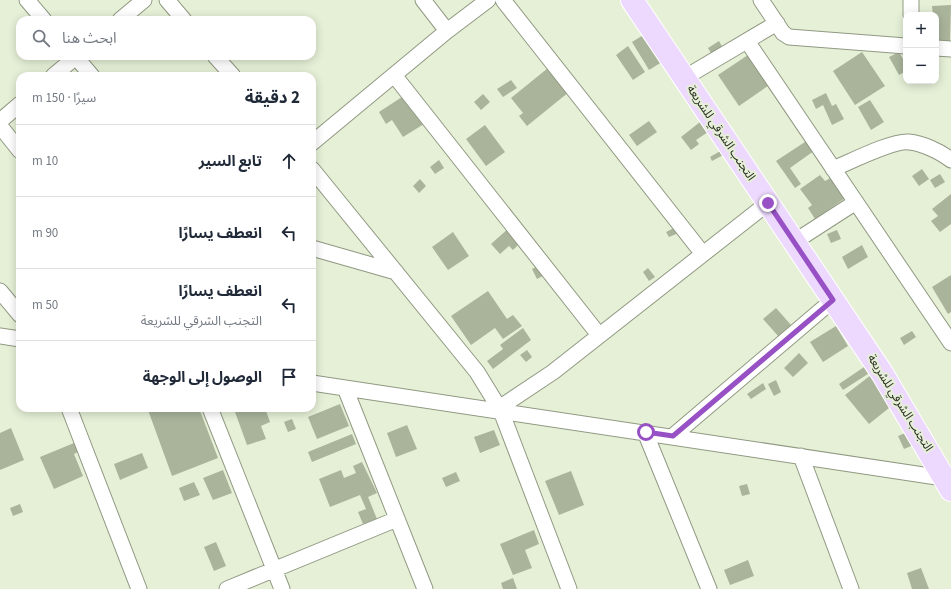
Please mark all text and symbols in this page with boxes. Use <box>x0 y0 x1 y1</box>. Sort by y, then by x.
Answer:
map controls <box>903 12 939 84</box>
button: + <box>903 12 939 48</box>
search box <box>16 16 316 60</box>
icon: search <box>30 27 52 49</box>
text: ابحث هنا <box>62 28 117 49</box>
button: − <box>903 48 939 84</box>
street label: التجنب الشرقي للشريعة <box>682 82 759 185</box>
text: 2 دقيقة <box>245 86 300 110</box>
text: سيرًا · 150 m <box>32 89 96 107</box>
icon: ahead <box>278 150 300 172</box>
text: تابع السير <box>199 151 262 172</box>
text: 10 m <box>32 152 58 170</box>
route end <box>759 194 777 212</box>
icon: left <box>278 222 300 244</box>
text: انعطف يسارًا <box>178 223 262 244</box>
text: 90 m <box>32 224 58 242</box>
text: انعطف يسارًا <box>178 281 262 302</box>
icon: left <box>278 294 300 316</box>
text: 50 m <box>32 296 58 314</box>
text: التجنب الشرقي للشريعة <box>141 312 262 330</box>
street label: التجنب الشرقي للشريعة <box>862 351 937 455</box>
icon: arrive <box>278 366 300 388</box>
text: الوصول إلى الوجهة <box>143 367 262 388</box>
route start <box>637 423 655 441</box>

